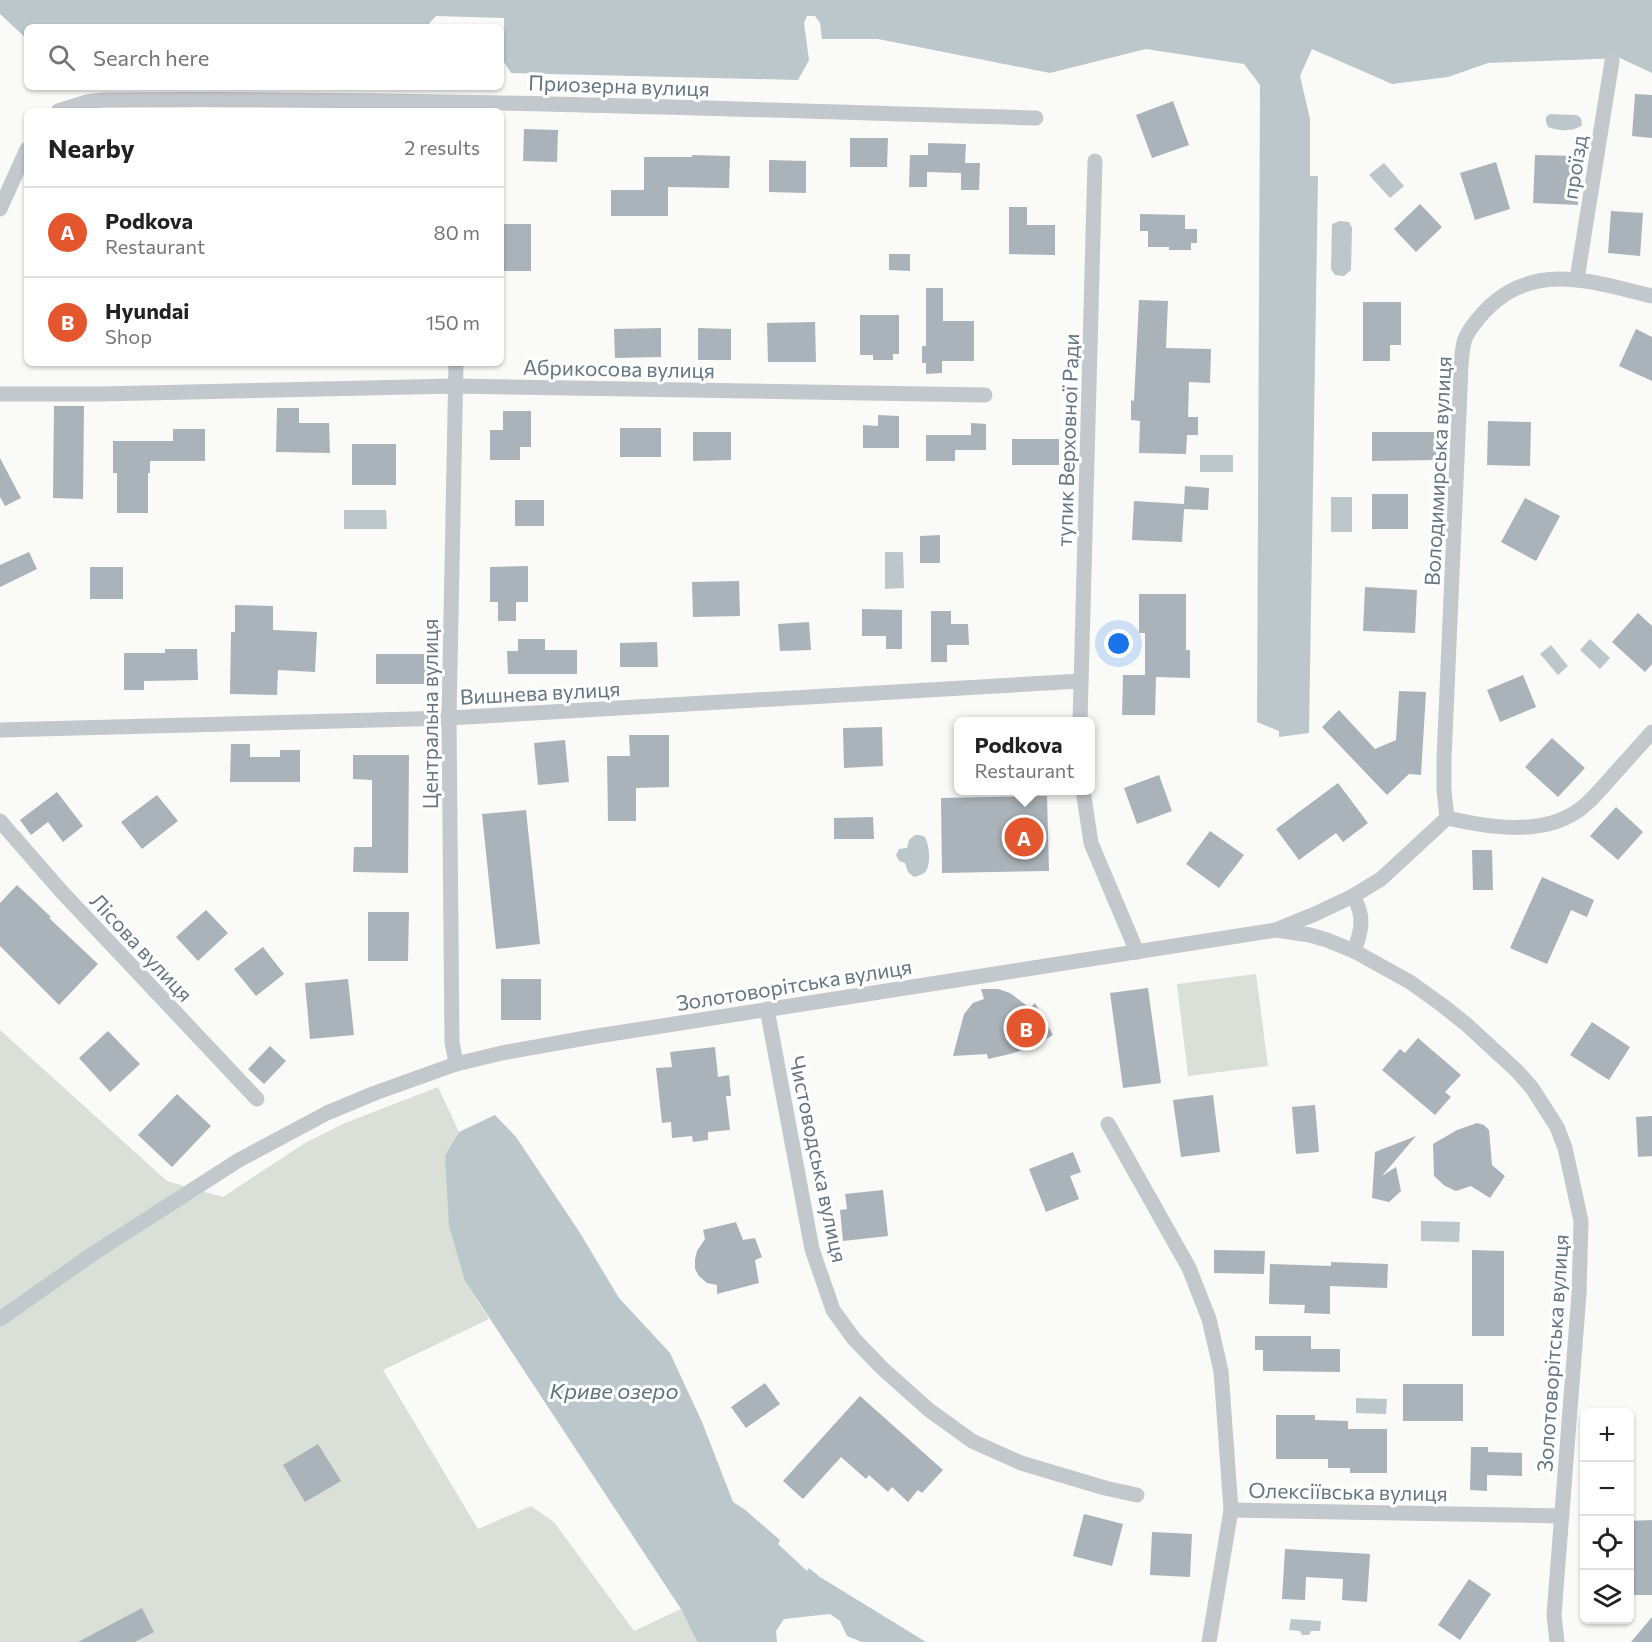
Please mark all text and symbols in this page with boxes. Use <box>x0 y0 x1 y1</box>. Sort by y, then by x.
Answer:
search box <box>24 24 504 90</box>
icon: search <box>45 41 78 74</box>
text: Search here <box>93 44 209 71</box>
street label: Приозерна вулиця <box>528 69 710 101</box>
text: Nearby <box>48 132 135 163</box>
street label: проїзд <box>1557 133 1591 201</box>
text: 2 results <box>404 135 480 159</box>
text: Podkova <box>105 207 193 234</box>
text: A <box>60 220 75 244</box>
text: 80 m <box>434 220 480 244</box>
text: Restaurant <box>105 234 205 258</box>
text: Hyundai <box>105 297 189 324</box>
text: B <box>61 310 74 334</box>
text: 150 m <box>426 310 480 334</box>
text: Shop <box>105 324 152 348</box>
street label: тупик Верховної Ради <box>1051 333 1083 547</box>
street label: Абрикосова вулиця <box>523 354 715 382</box>
street label: Володимирська вулиця <box>1418 355 1456 587</box>
street label: Центральна вулиця <box>417 619 442 809</box>
your location <box>1104 629 1133 658</box>
street label: Вишнева вулиця <box>459 675 621 709</box>
popup <box>954 717 1095 795</box>
text: Podkova <box>974 731 1063 758</box>
text: Restaurant <box>974 758 1075 782</box>
pin: A <box>1004 814 1044 860</box>
street label: Лісова вулиця <box>86 888 198 1006</box>
street label: Золотоворітська вулиця <box>674 953 914 1015</box>
pin: B <box>1006 1006 1046 1050</box>
street label: Чистоводська вулиця <box>785 1053 853 1265</box>
street label: Золотоворітська вулиця <box>1531 1233 1573 1473</box>
water label: Криве озеро <box>549 1377 679 1404</box>
map controls <box>1580 1408 1634 1624</box>
button: + <box>1580 1408 1634 1462</box>
button: − <box>1580 1462 1634 1516</box>
street label: Олексіївська вулиця <box>1248 1477 1448 1505</box>
button: locate <box>1580 1516 1634 1570</box>
button: layers <box>1580 1570 1634 1624</box>

